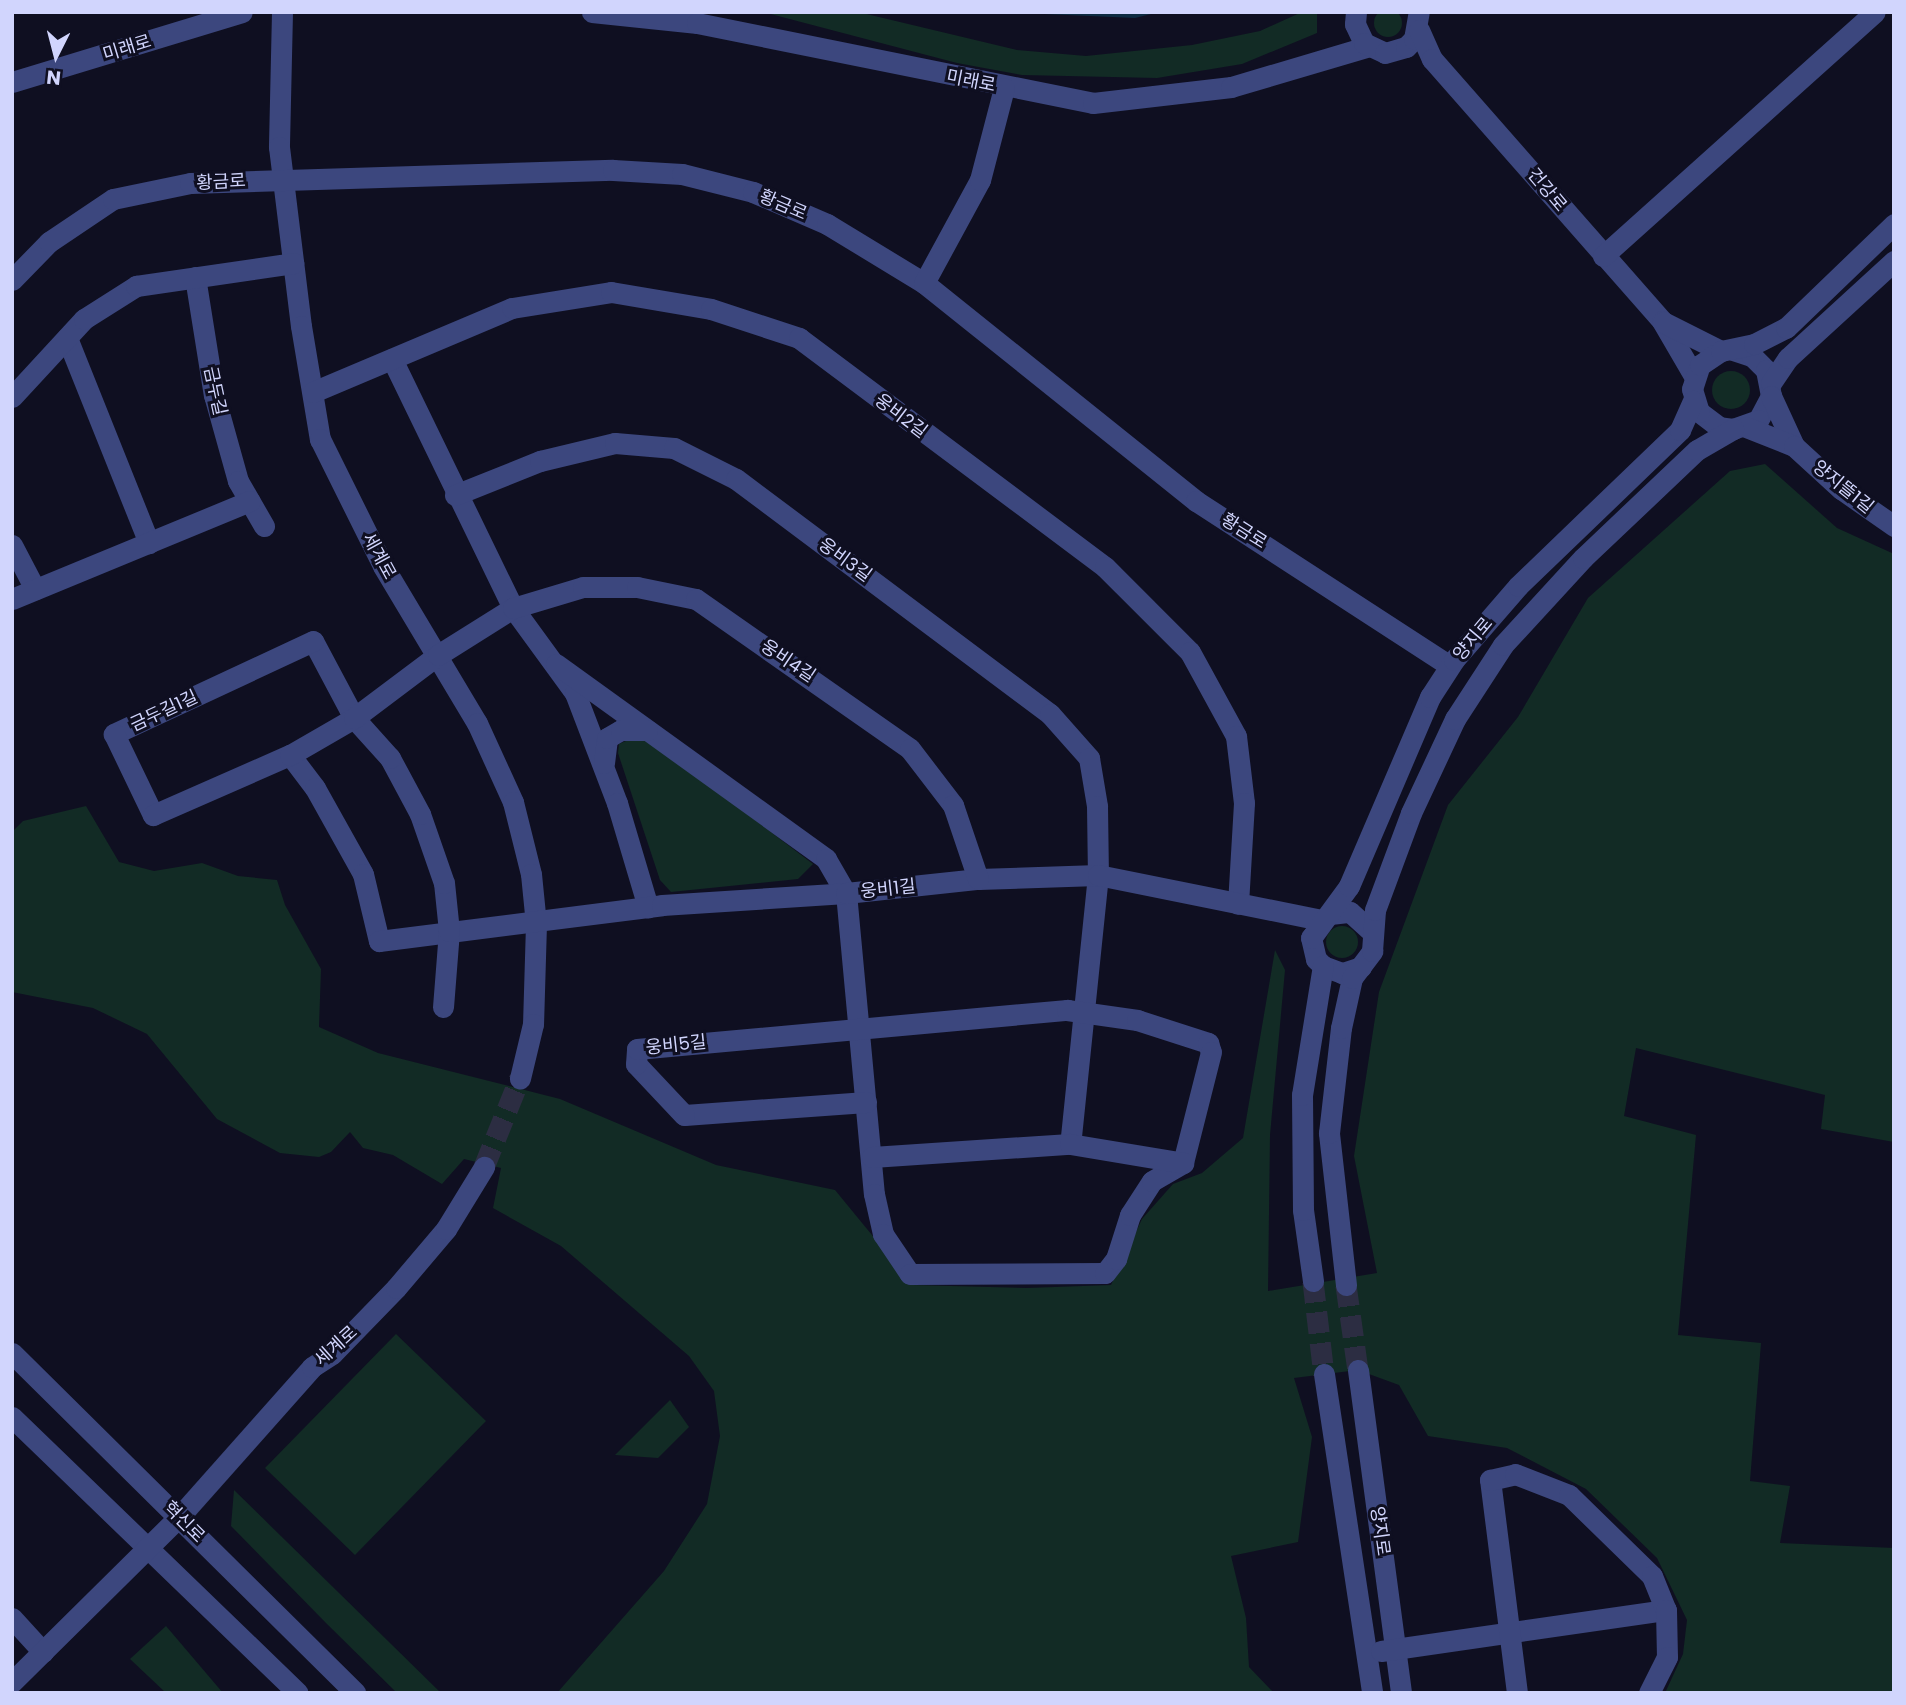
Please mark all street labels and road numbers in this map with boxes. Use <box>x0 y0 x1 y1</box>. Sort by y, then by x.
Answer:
street label: 미래로 <box>100 30 154 66</box>
street label: 미래로 <box>945 66 997 96</box>
street label: 건강로 <box>1523 164 1571 216</box>
street label: 황금로 <box>196 170 246 194</box>
street label: 황금로 <box>756 185 810 225</box>
street label: 금두길 <box>199 364 231 418</box>
street label: 웅비2길 <box>871 389 931 443</box>
street label: 양지뜰1길 <box>1808 456 1878 518</box>
street label: 황금로 <box>1217 509 1271 553</box>
street label: 세계로 <box>358 529 400 583</box>
street label: 웅비3길 <box>814 534 876 586</box>
street label: 양지로 <box>1449 613 1497 665</box>
street label: 웅비4길 <box>757 635 819 687</box>
street label: 금두길1길 <box>127 686 201 736</box>
street label: 웅비1길 <box>859 875 917 903</box>
street label: 웅비5길 <box>645 1031 707 1059</box>
street label: 세계로 <box>310 1321 362 1371</box>
street label: 혁신로 <box>159 1497 209 1547</box>
street label: 양지로 <box>1366 1505 1394 1557</box>

